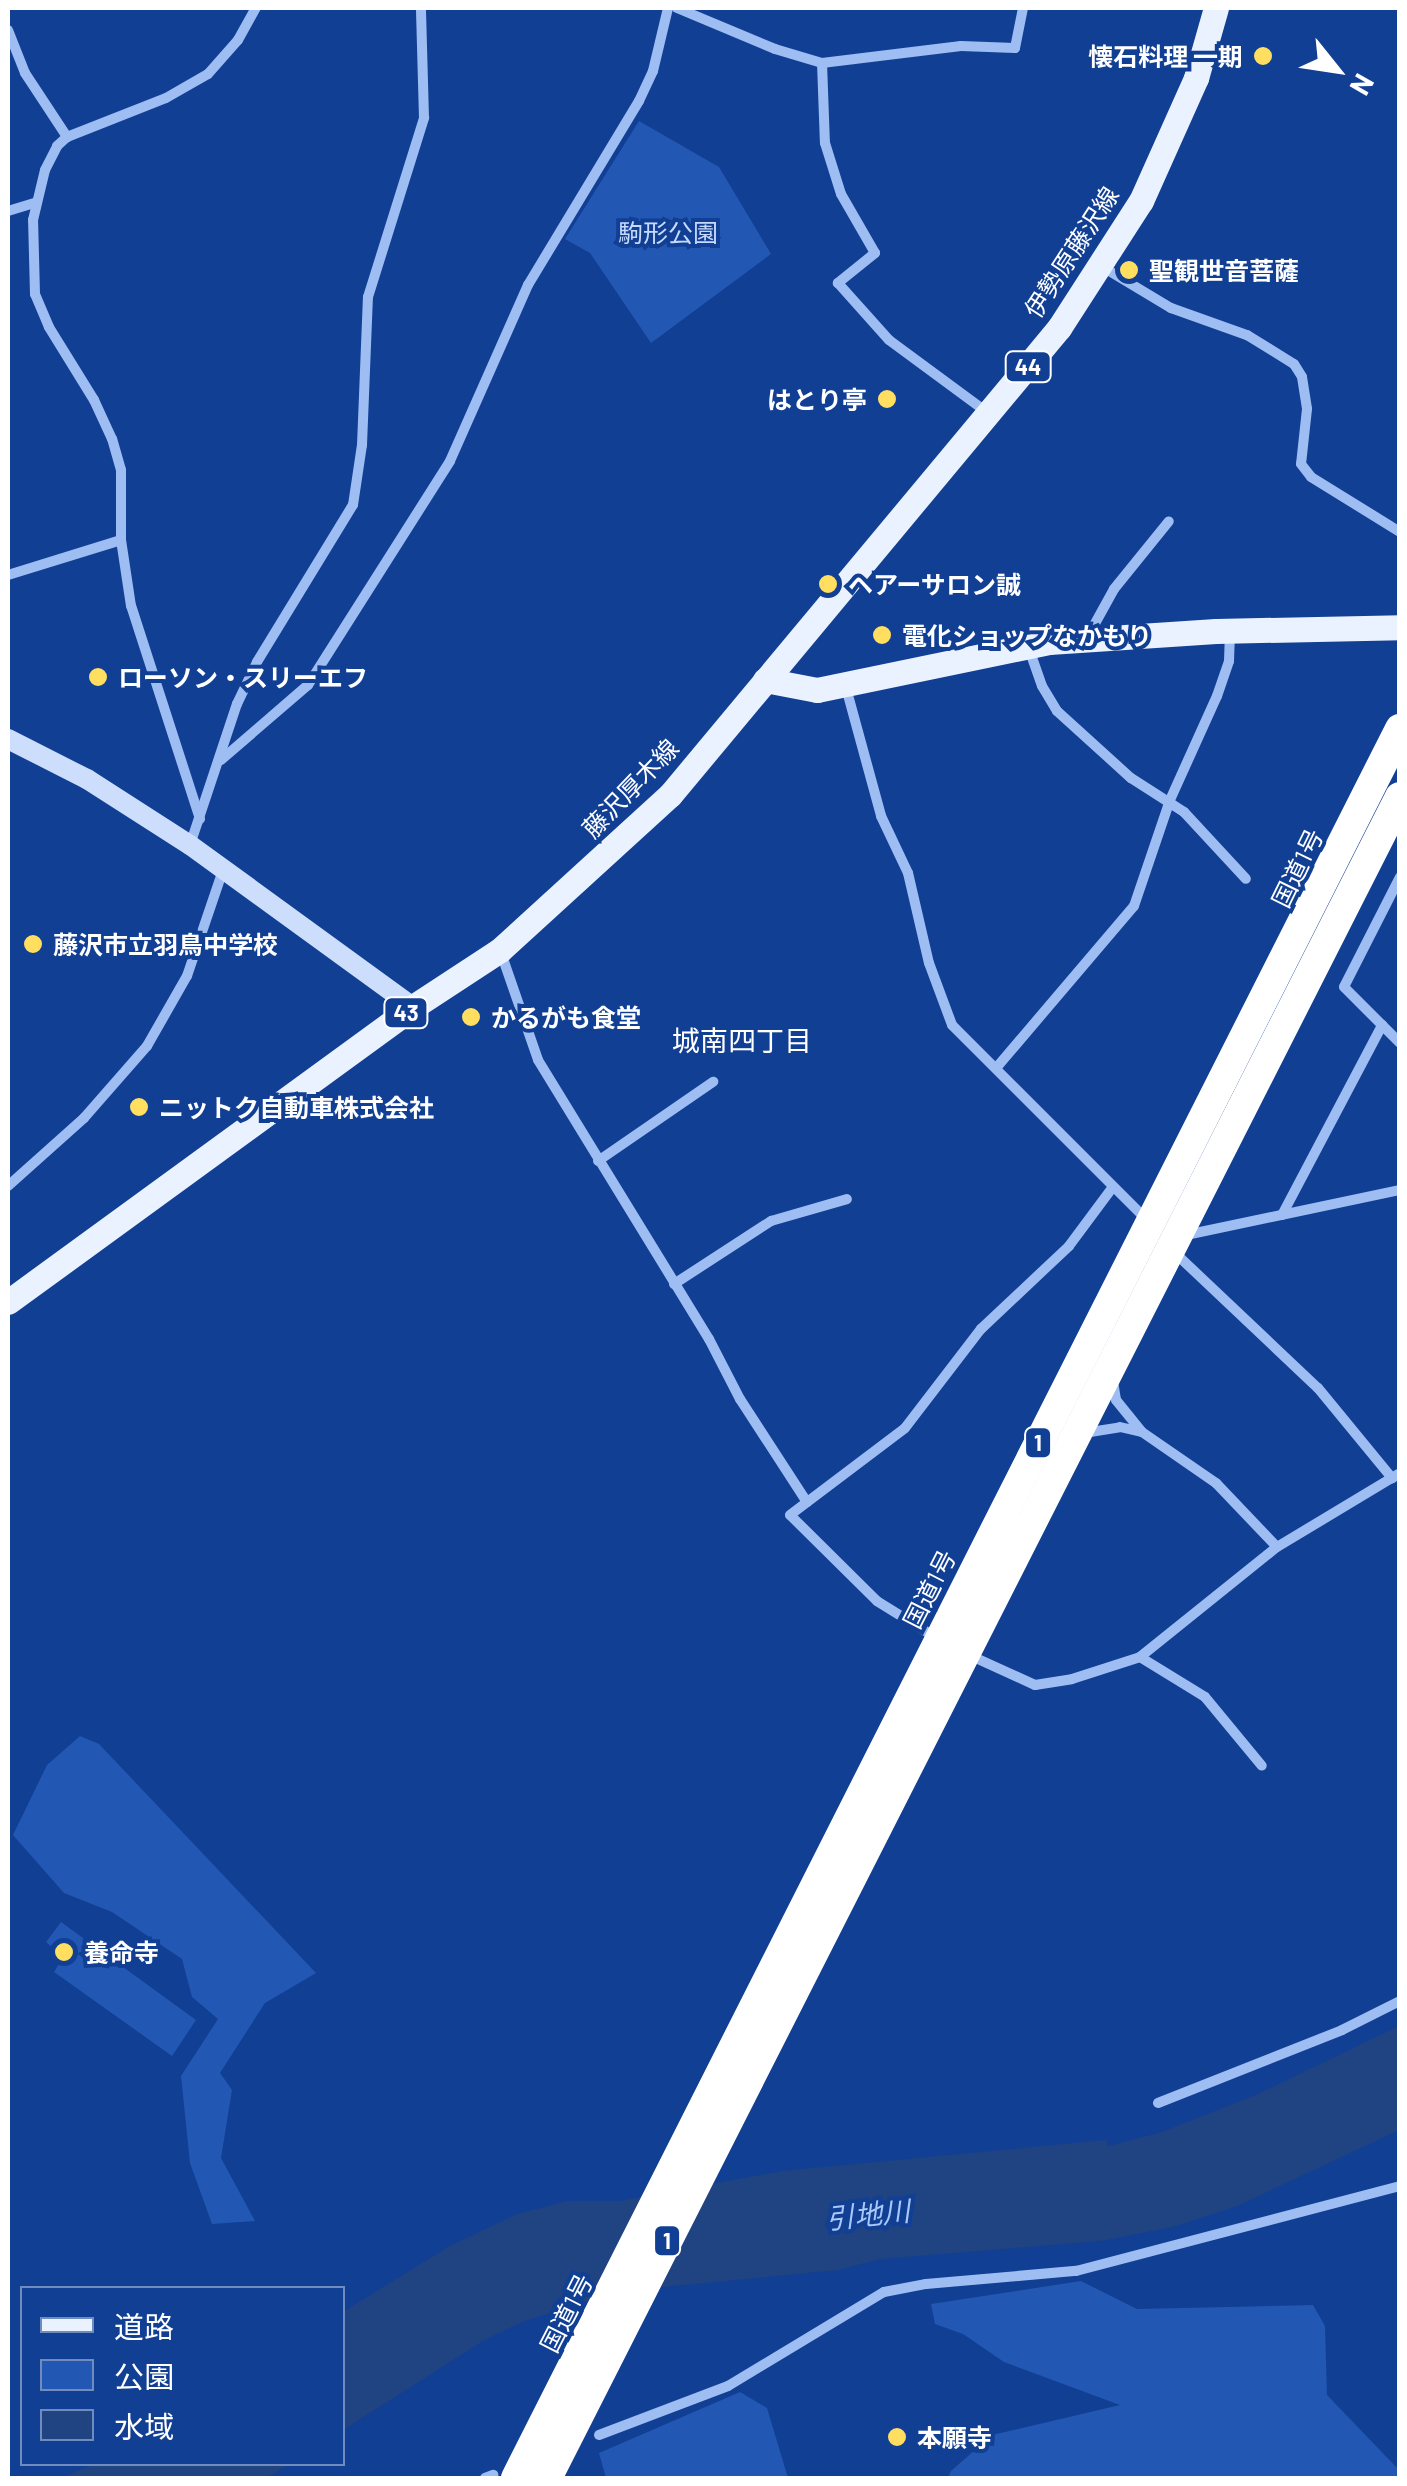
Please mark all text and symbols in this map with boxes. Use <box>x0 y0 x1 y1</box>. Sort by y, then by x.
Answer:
north arrow <box>1287 20 1387 120</box>
place label: 懐石料理 一期 <box>1088 41 1243 71</box>
marker: 懐石料理 一期 <box>1252 45 1274 67</box>
text: N <box>1344 68 1382 102</box>
street label: 伊勢原藤沢線 <box>1018 181 1124 323</box>
park label: 駒形公園 <box>618 217 718 247</box>
place label: 聖観世音菩薩 <box>1149 255 1299 285</box>
marker: 聖観世音菩薩 <box>1118 259 1140 281</box>
road number: 44 <box>1003 350 1053 384</box>
place label: はとり亭 <box>767 384 867 414</box>
marker: はとり亭 <box>876 388 898 410</box>
place label: ヘアーサロン誠 <box>848 569 1021 599</box>
marker: ヘアーサロン誠 <box>817 573 839 595</box>
place label: 電化ショップなかもり <box>902 620 1152 650</box>
marker: 電化ショップなかもり <box>871 624 893 646</box>
place label: ローソン・スリーエフ <box>118 662 368 692</box>
marker: ローソン・スリーエフ <box>87 666 109 688</box>
street label: 藤沢厚木線 <box>576 733 684 843</box>
street label: 国道1号 <box>1265 824 1329 912</box>
place label: 藤沢市立羽鳥中学校 <box>53 929 278 959</box>
marker: 藤沢市立羽鳥中学校 <box>22 933 44 955</box>
road number: 43 <box>381 996 431 1030</box>
place label: かるがも食堂 <box>491 1002 641 1032</box>
marker: かるがも食堂 <box>460 1006 482 1028</box>
district label: 城南四丁目 <box>672 1023 812 1057</box>
place label: ニットク自動車株式会社 <box>159 1092 434 1122</box>
marker: ニットク自動車株式会社 <box>128 1096 150 1118</box>
road number: 1 <box>1023 1426 1053 1460</box>
street label: 国道1号 <box>897 1545 961 1633</box>
place label: 養命寺 <box>84 1937 159 1967</box>
marker: 養命寺 <box>53 1941 75 1963</box>
water label: 引地川 <box>824 2193 912 2235</box>
road number: 1 <box>652 2224 682 2258</box>
street label: 国道1号 <box>534 2269 598 2357</box>
legend <box>20 2286 345 2466</box>
text: 道路 <box>114 2308 174 2344</box>
text: 公園 <box>114 2358 174 2394</box>
text: 水域 <box>114 2408 174 2444</box>
place label: 本願寺 <box>917 2422 992 2452</box>
marker: 本願寺 <box>886 2426 908 2448</box>

